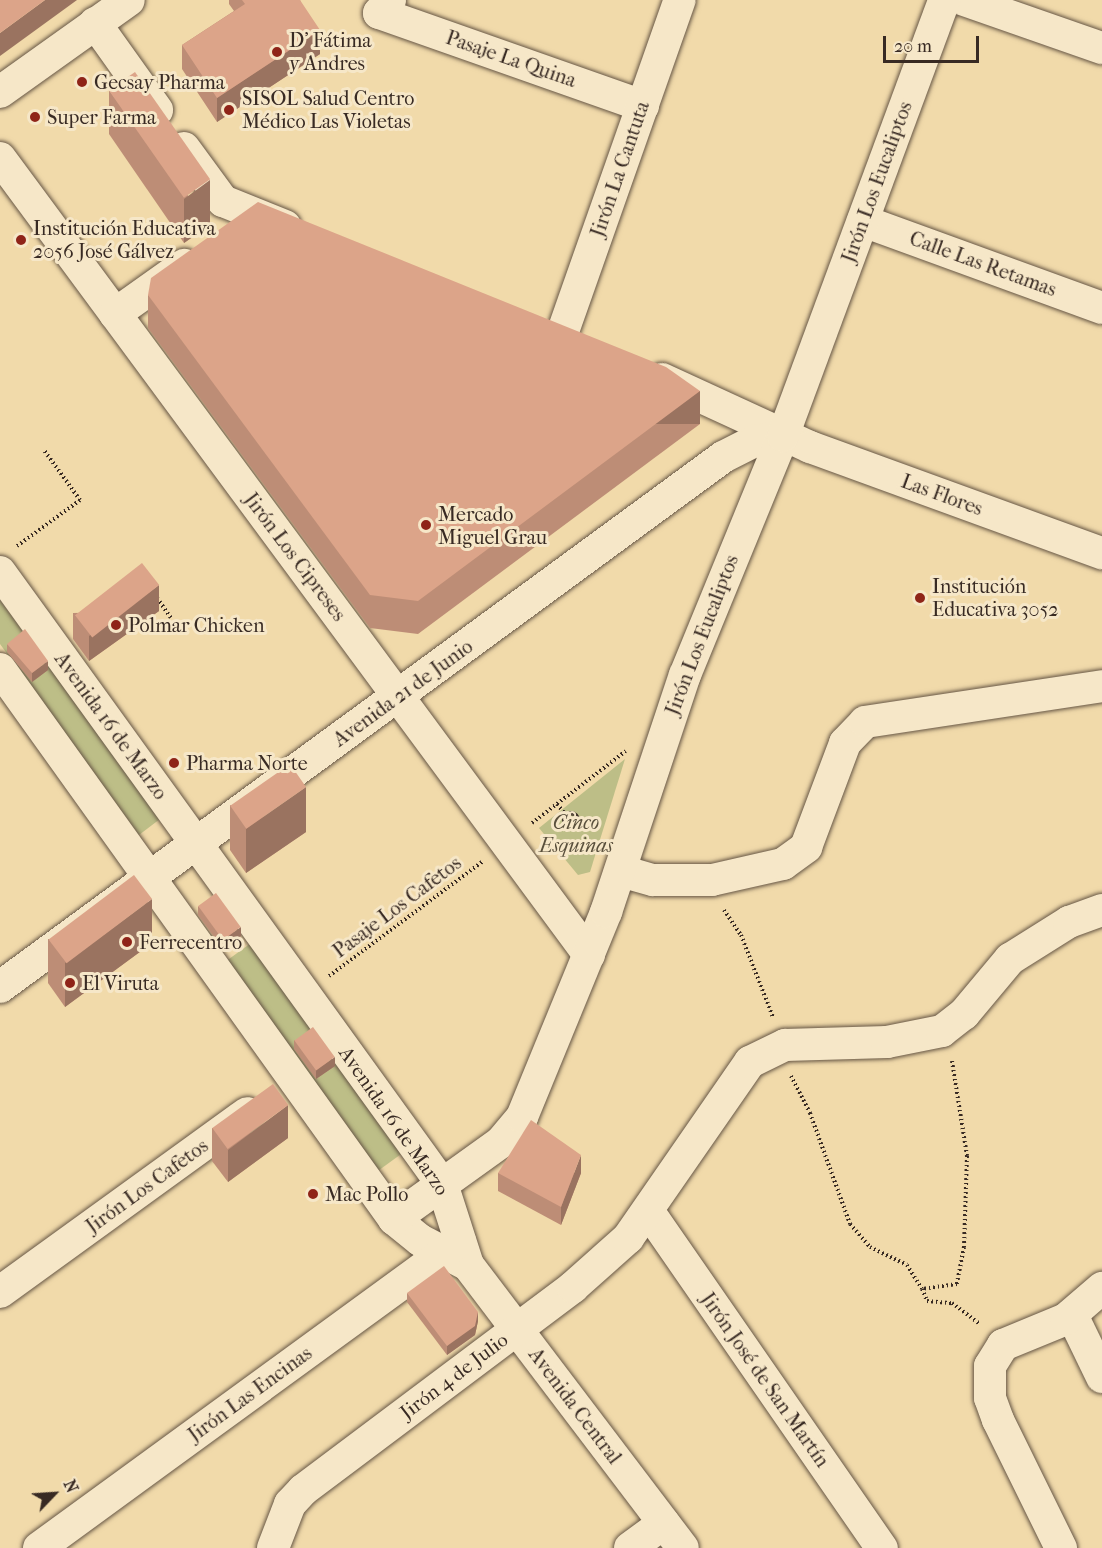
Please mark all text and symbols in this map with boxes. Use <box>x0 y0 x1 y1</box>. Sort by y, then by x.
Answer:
scale bar <box>886 24 982 62</box>
street label: Pasaje La Quina <box>443 25 579 93</box>
place label: D' Fátima y Andres <box>289 28 372 75</box>
text: 20 m <box>894 36 932 57</box>
marker: D' Fátima y Andres <box>270 45 284 59</box>
place label: Gecsay Pharma <box>94 70 225 94</box>
marker: Gecsay Pharma <box>75 75 89 89</box>
place label: SISOL Salud Centro Médico Las Violetas <box>242 86 414 133</box>
street label: Jirón La Cantuta <box>586 98 654 240</box>
street label: Jirón Los Eucaliptos <box>837 98 917 266</box>
marker: SISOL Salud Centro Médico Las Violetas <box>220 101 238 119</box>
place label: Super Farma <box>47 105 156 129</box>
marker: Super Farma <box>28 110 42 124</box>
place label: Institución Educativa 2056 José Gálvez <box>33 216 216 263</box>
street label: Calle Las Retamas <box>906 226 1060 302</box>
marker: Institución Educativa 2056 José Gálvez <box>14 233 28 247</box>
street label: Las Flores <box>898 469 986 521</box>
street label: Jirón Los Cipreses <box>239 488 351 626</box>
place label: Mercado Miguel Grau <box>438 502 547 549</box>
marker: Mercado Miguel Grau <box>419 518 433 532</box>
street label: Jirón Los Eucaliptos <box>660 551 744 719</box>
place label: Institución Educativa 3052 <box>932 574 1059 621</box>
marker: Institución Educativa 3052 <box>913 591 927 605</box>
place label: Polmar Chicken <box>128 613 265 637</box>
marker: Polmar Chicken <box>109 618 123 632</box>
street label: Avenida 21 de Junio <box>329 634 477 752</box>
street label: Avenida 16 de Marzo <box>50 648 172 804</box>
place label: Pharma Norte <box>186 751 308 775</box>
marker: Pharma Norte <box>167 756 181 770</box>
park label: Cinco Esquinas <box>539 810 613 857</box>
street label: Pasaje Los Cafetos <box>328 851 466 963</box>
place label: Ferrecentro <box>139 930 242 954</box>
marker: Ferrecentro <box>120 935 134 949</box>
place label: El Viruta <box>82 971 159 995</box>
marker: El Viruta <box>63 976 77 990</box>
street label: Avenida 16 de Marzo <box>334 1042 454 1200</box>
street label: Jirón Los Cafetos <box>81 1134 213 1238</box>
place label: Mac Pollo <box>325 1182 408 1206</box>
marker: Mac Pollo <box>306 1187 320 1201</box>
street label: Jirón José de San Martín <box>696 1288 834 1472</box>
street label: Jirón 4 de Julio <box>395 1328 513 1424</box>
street label: Jirón Las Encinas <box>183 1341 317 1447</box>
street label: Avenida Central <box>524 1343 626 1469</box>
north arrow <box>24 1464 84 1524</box>
text: N <box>60 1477 82 1496</box>

